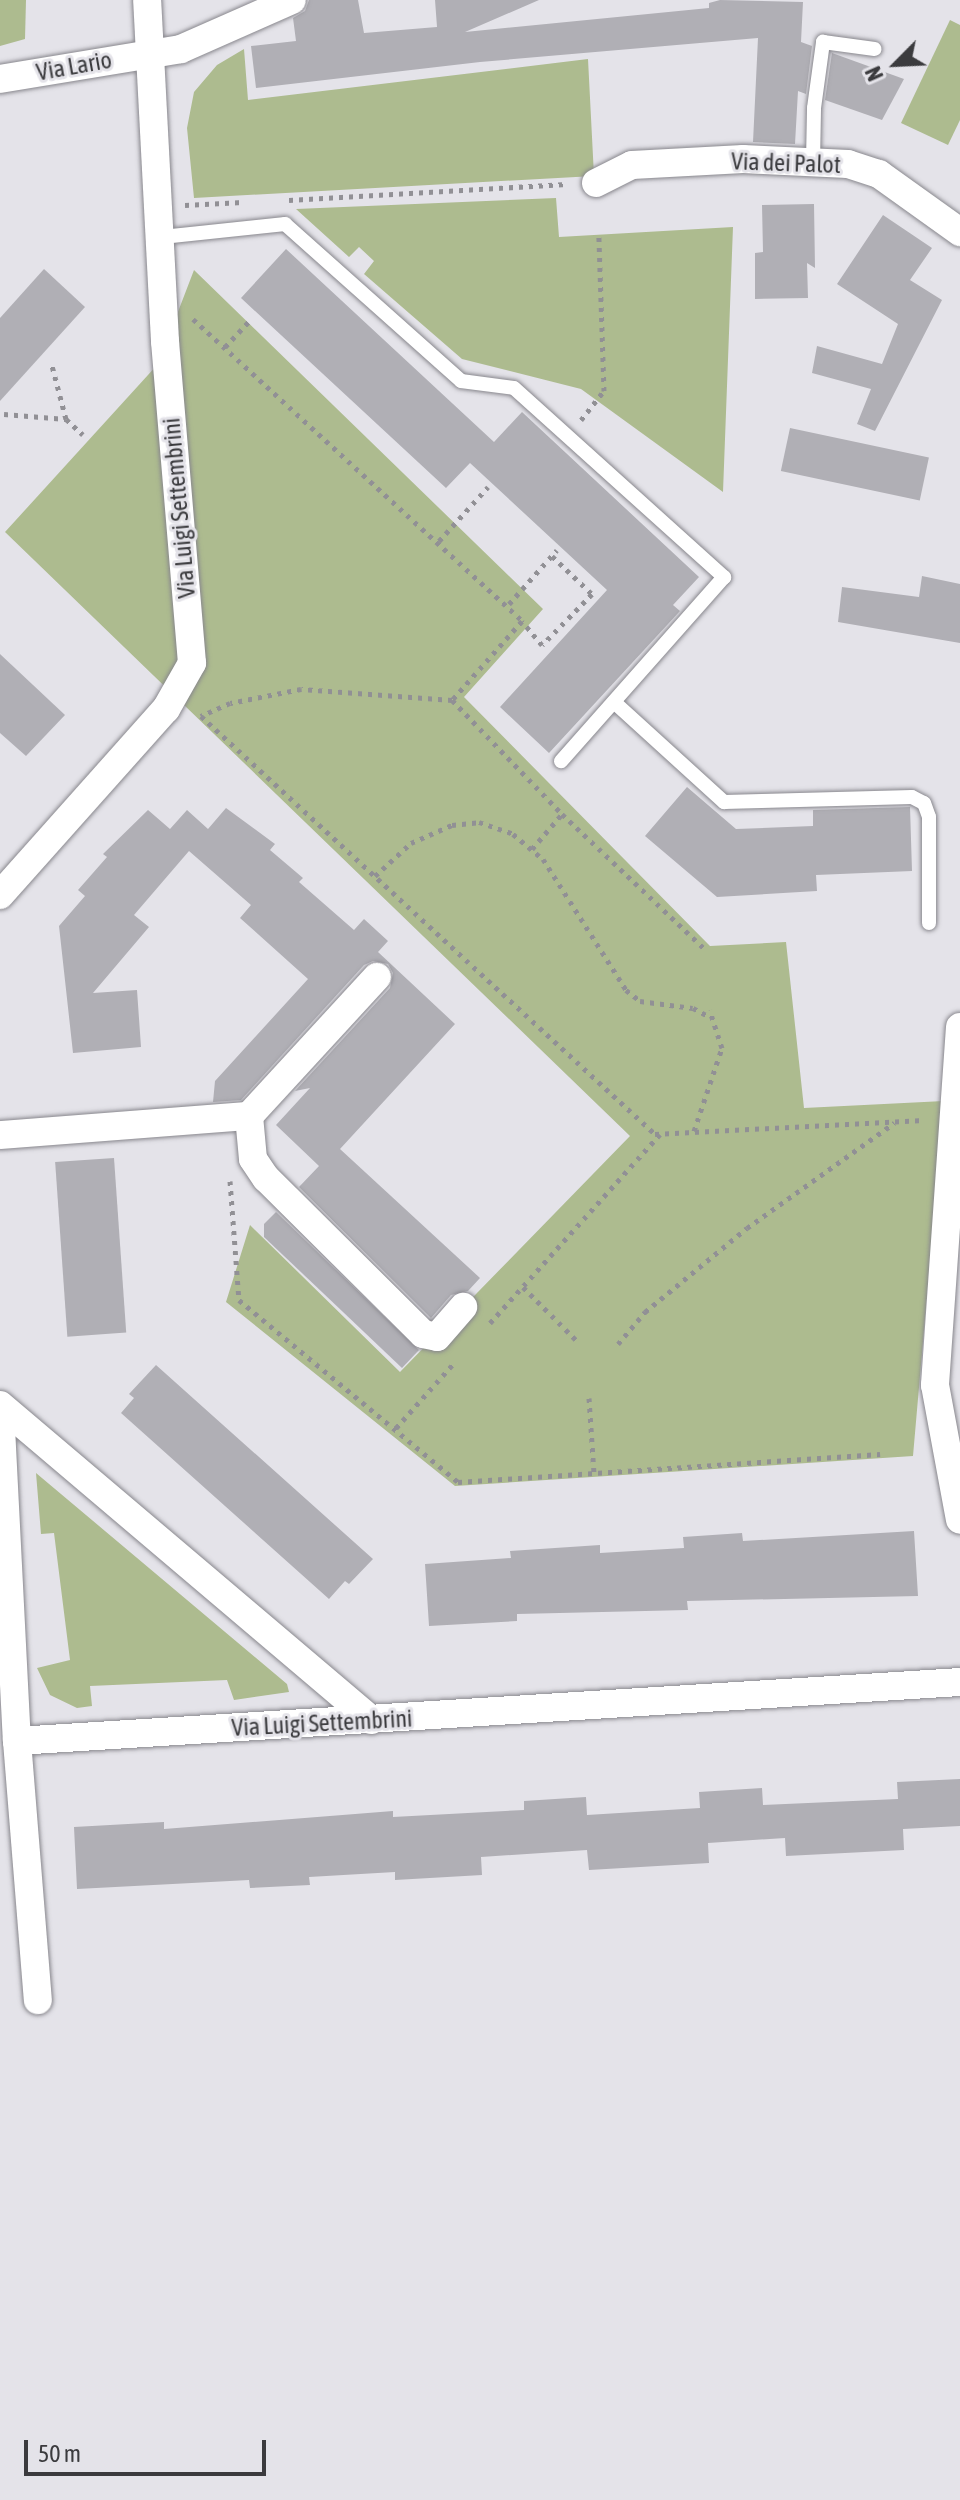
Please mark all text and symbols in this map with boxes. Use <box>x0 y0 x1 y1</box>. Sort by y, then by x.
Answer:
north arrow <box>856 24 936 104</box>
street label: Via Lario <box>34 45 114 87</box>
text: N <box>860 63 889 85</box>
street label: Via dei Palot <box>731 147 841 179</box>
street label: Via Luigi Settembrini <box>157 417 201 599</box>
street label: Via Luigi Settembrini <box>231 1704 413 1742</box>
scale bar <box>28 2424 270 2474</box>
text: 50 m <box>38 2440 81 2467</box>

